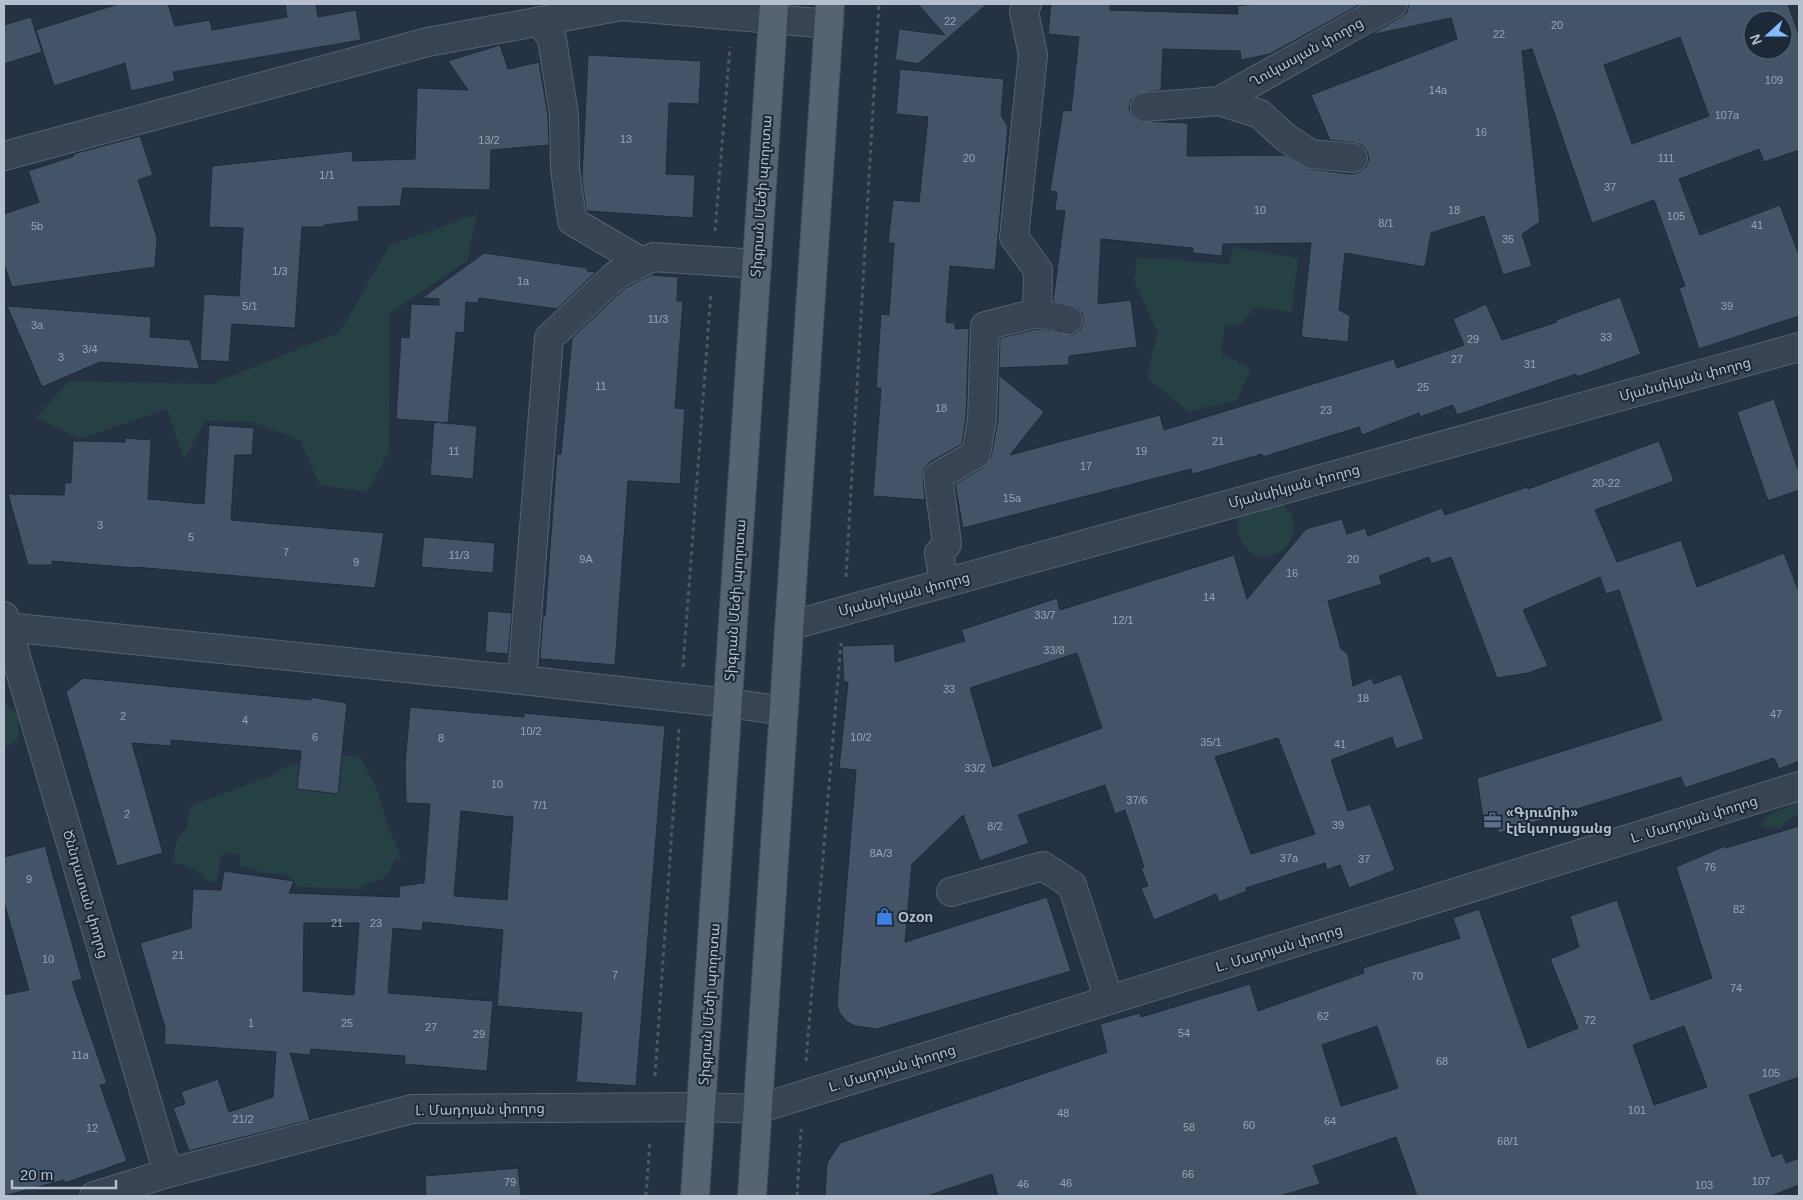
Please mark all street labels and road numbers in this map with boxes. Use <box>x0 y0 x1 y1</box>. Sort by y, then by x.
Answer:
street label: Ղուկասյան փողոց <box>1246 14 1366 90</box>
street label: Տիգրան Մեծի պողոտա <box>747 114 775 278</box>
street label: Մյանսիկյան փողոց <box>1618 354 1752 404</box>
street label: Մյանսիկյան փողոց <box>1227 461 1361 511</box>
street label: Տիգրան Մեծի պողոտա <box>721 518 749 682</box>
street label: Մյանսիկյան փողոց <box>837 569 971 619</box>
street label: L. Մադոյան փողոց <box>1629 792 1759 846</box>
street label: Ծննդատան փողոց <box>60 828 112 960</box>
street label: L. Մադոյան փողոց <box>1214 921 1344 975</box>
street label: Տիգրան Մեծի պողոտա <box>695 922 723 1086</box>
street label: L. Մադոյան փողոց <box>827 1041 957 1095</box>
street label: Լ. Մադոյան փողոց <box>415 1100 545 1118</box>

